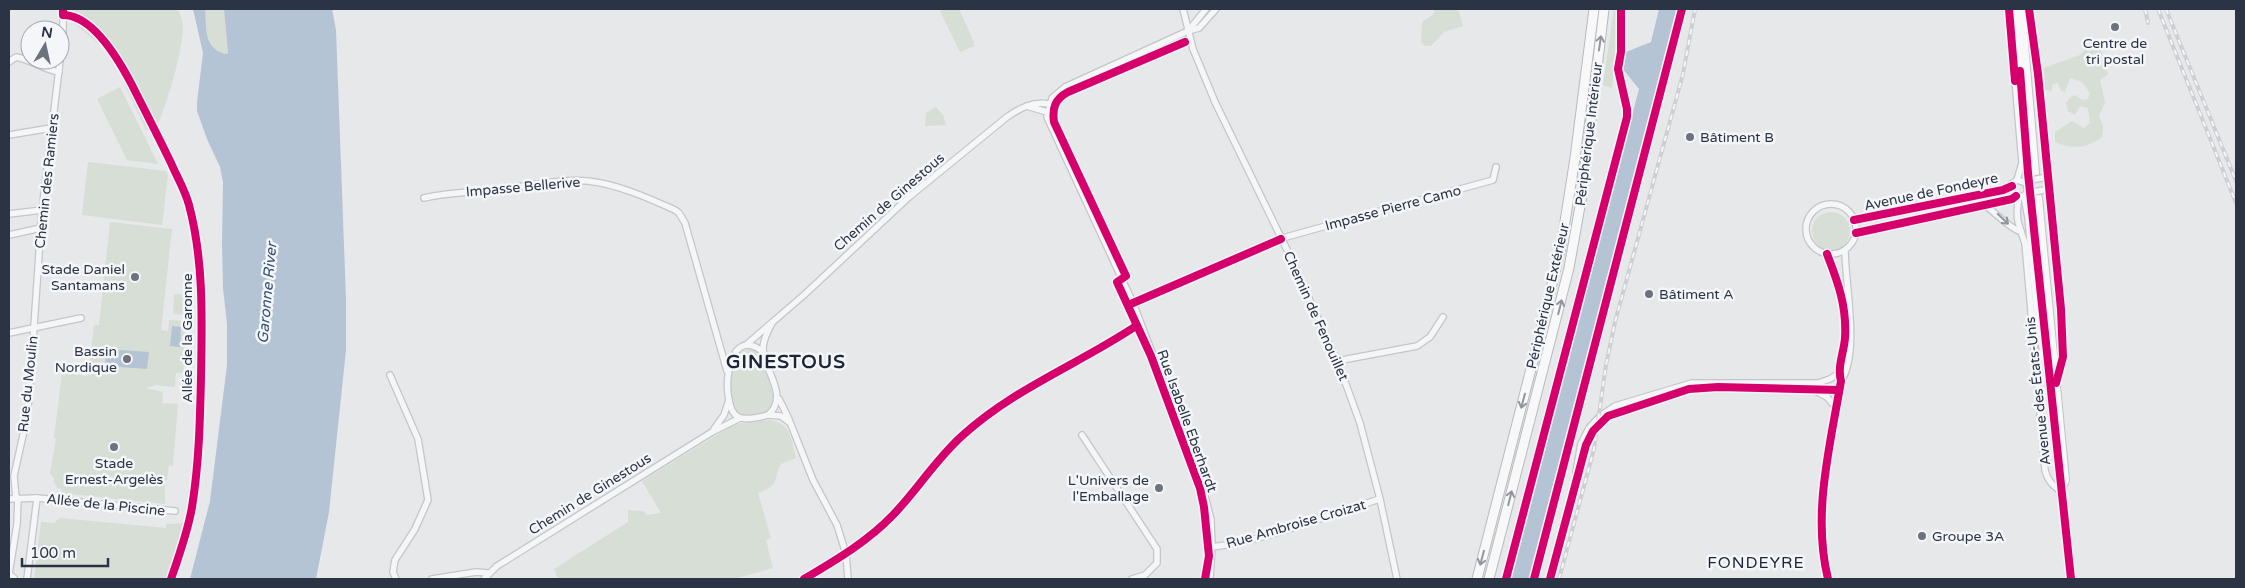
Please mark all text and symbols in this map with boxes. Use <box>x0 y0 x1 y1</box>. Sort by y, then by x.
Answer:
north arrow <box>20 20 70 70</box>
marker: Centre de tri postal <box>2109 21 2121 33</box>
text: N <box>40 23 54 42</box>
one-way arrow <box>1595 35 1605 51</box>
place label: Centre de tri postal <box>2083 35 2147 68</box>
street label: Périphérique Intérieur <box>1572 60 1606 207</box>
street label: Chemin des Ramiers <box>31 112 63 250</box>
place label: Bâtiment B <box>1700 129 1774 146</box>
marker: Bâtiment B <box>1684 131 1696 143</box>
street label: Chemin de Ginestous <box>830 149 948 255</box>
street label: Avenue de Fondeyre <box>1863 169 2000 214</box>
street label: Impasse Bellerive <box>465 174 581 200</box>
street label: Impasse Pierre Camo <box>1323 182 1463 234</box>
one-way arrow <box>1996 213 2009 225</box>
street label: Périphérique Extérieur <box>1523 221 1573 371</box>
water label: Garonne River <box>254 239 281 344</box>
street label: Chemin de Fenouillet <box>1280 248 1353 384</box>
place label: Stade Daniel Santamans <box>41 261 125 294</box>
marker: Stade Daniel Santamans <box>129 271 141 283</box>
street label: Allée de la Garonne <box>179 273 196 403</box>
place label: Bâtiment A <box>1659 286 1734 303</box>
marker: Bâtiment A <box>1643 288 1655 300</box>
one-way arrow <box>1556 299 1565 315</box>
street label: Avenue des États-Unis <box>2022 316 2054 466</box>
street label: Rue du Moulin <box>14 335 42 433</box>
place label: Bassin Nordique <box>55 343 117 376</box>
street label: Rue Isabelle Eberhardt <box>1153 347 1221 495</box>
district label: GINESTOUS <box>726 351 846 373</box>
marker: Bassin Nordique <box>121 353 133 365</box>
one-way arrow <box>1518 392 1527 408</box>
marker: Stade Ernest-Argelès <box>108 441 120 453</box>
street label: Chemin de Ginestous <box>526 449 655 539</box>
place label: Stade Ernest-Argelès <box>65 455 164 488</box>
place label: L'Univers de l'Emballage <box>1068 472 1149 505</box>
marker: L'Univers de l'Emballage <box>1153 482 1165 494</box>
street label: Allée de la Piscine <box>46 490 166 520</box>
one-way arrow <box>1506 491 1516 507</box>
street label: Rue Ambroise Croizat <box>1224 496 1368 552</box>
place label: Groupe 3A <box>1932 528 2004 545</box>
marker: Groupe 3A <box>1916 530 1928 542</box>
scale bar <box>22 536 109 568</box>
text: 100 m <box>30 544 76 562</box>
one-way arrow <box>1477 549 1487 565</box>
district label: FONDEYRE <box>1707 553 1805 573</box>

